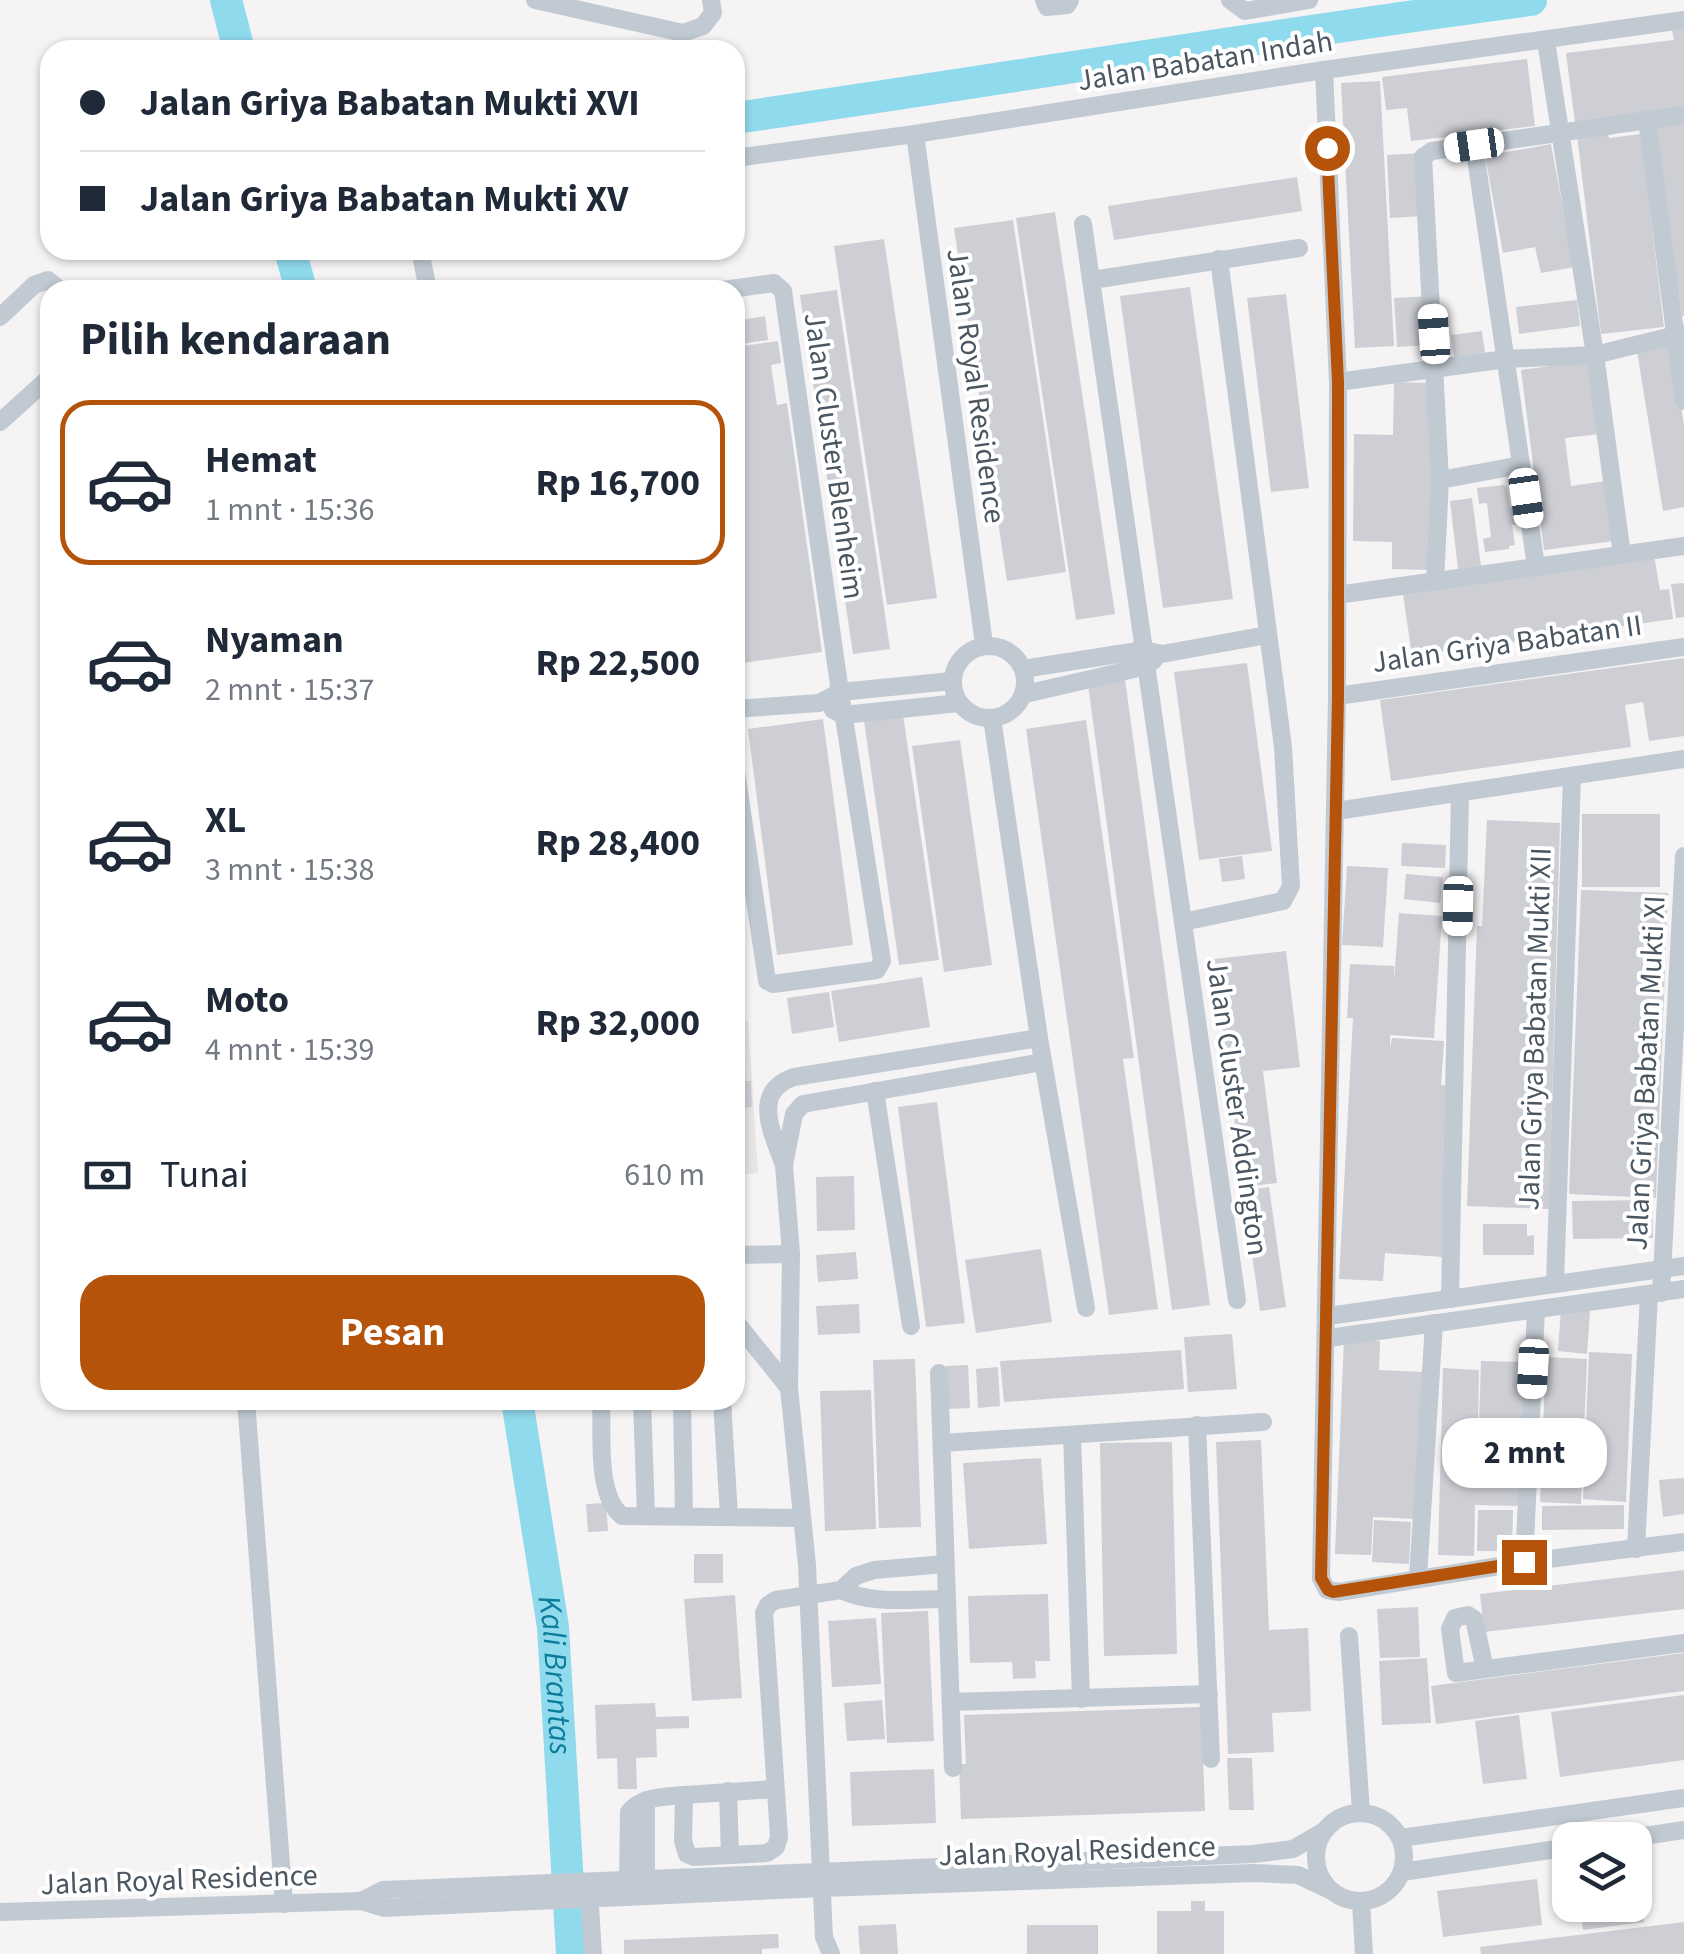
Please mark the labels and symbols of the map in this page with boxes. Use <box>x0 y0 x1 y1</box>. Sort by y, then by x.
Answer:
street label: Jalan Babatan Indah <box>1074 20 1336 102</box>
route start <box>1305 126 1350 171</box>
car <box>1442 126 1506 164</box>
street label: Jalan Royal Residence <box>935 246 1017 526</box>
car <box>1417 303 1451 365</box>
street label: Jalan Cluster Blenheim <box>793 310 875 602</box>
car <box>1507 466 1545 530</box>
street label: Jalan Griya Babatan II <box>1369 604 1645 684</box>
street label: Jalan Griya Babatan Mukti XII <box>1507 847 1563 1211</box>
car <box>1442 876 1474 936</box>
street label: Jalan Griya Babatan Mukti XI <box>1615 894 1677 1252</box>
street label: Jalan Cluster Addington <box>1195 956 1279 1258</box>
car <box>1516 1338 1550 1400</box>
callout: 2 mnt <box>1442 1417 1606 1487</box>
route end <box>1502 1540 1547 1585</box>
water label: Kali Brantas <box>525 1592 583 1756</box>
street label: Jalan Royal Residence <box>938 1825 1216 1877</box>
street label: Jalan Royal Residence <box>40 1854 318 1906</box>

